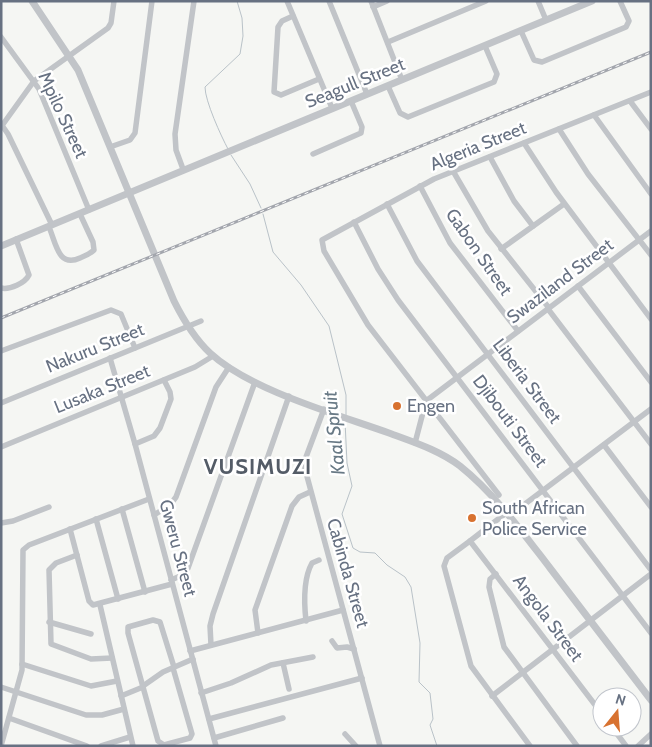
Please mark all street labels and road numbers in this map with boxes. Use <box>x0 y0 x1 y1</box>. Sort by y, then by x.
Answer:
street label: Seagull Street <box>302 53 408 113</box>
street label: Mpilo Street <box>33 68 93 162</box>
street label: Algeria Street <box>427 117 529 175</box>
street label: Gabon Street <box>441 204 517 300</box>
street label: Swaziland Street <box>502 234 618 328</box>
street label: Nakuru Street <box>43 318 147 378</box>
street label: Liberia Street <box>488 334 566 428</box>
street label: Lusaka Street <box>51 360 153 418</box>
street label: Djibouti Street <box>468 370 552 472</box>
street label: Gweru Street <box>154 497 202 599</box>
street label: Cabinda Street <box>322 516 374 630</box>
street label: Angola Street <box>508 570 588 666</box>

